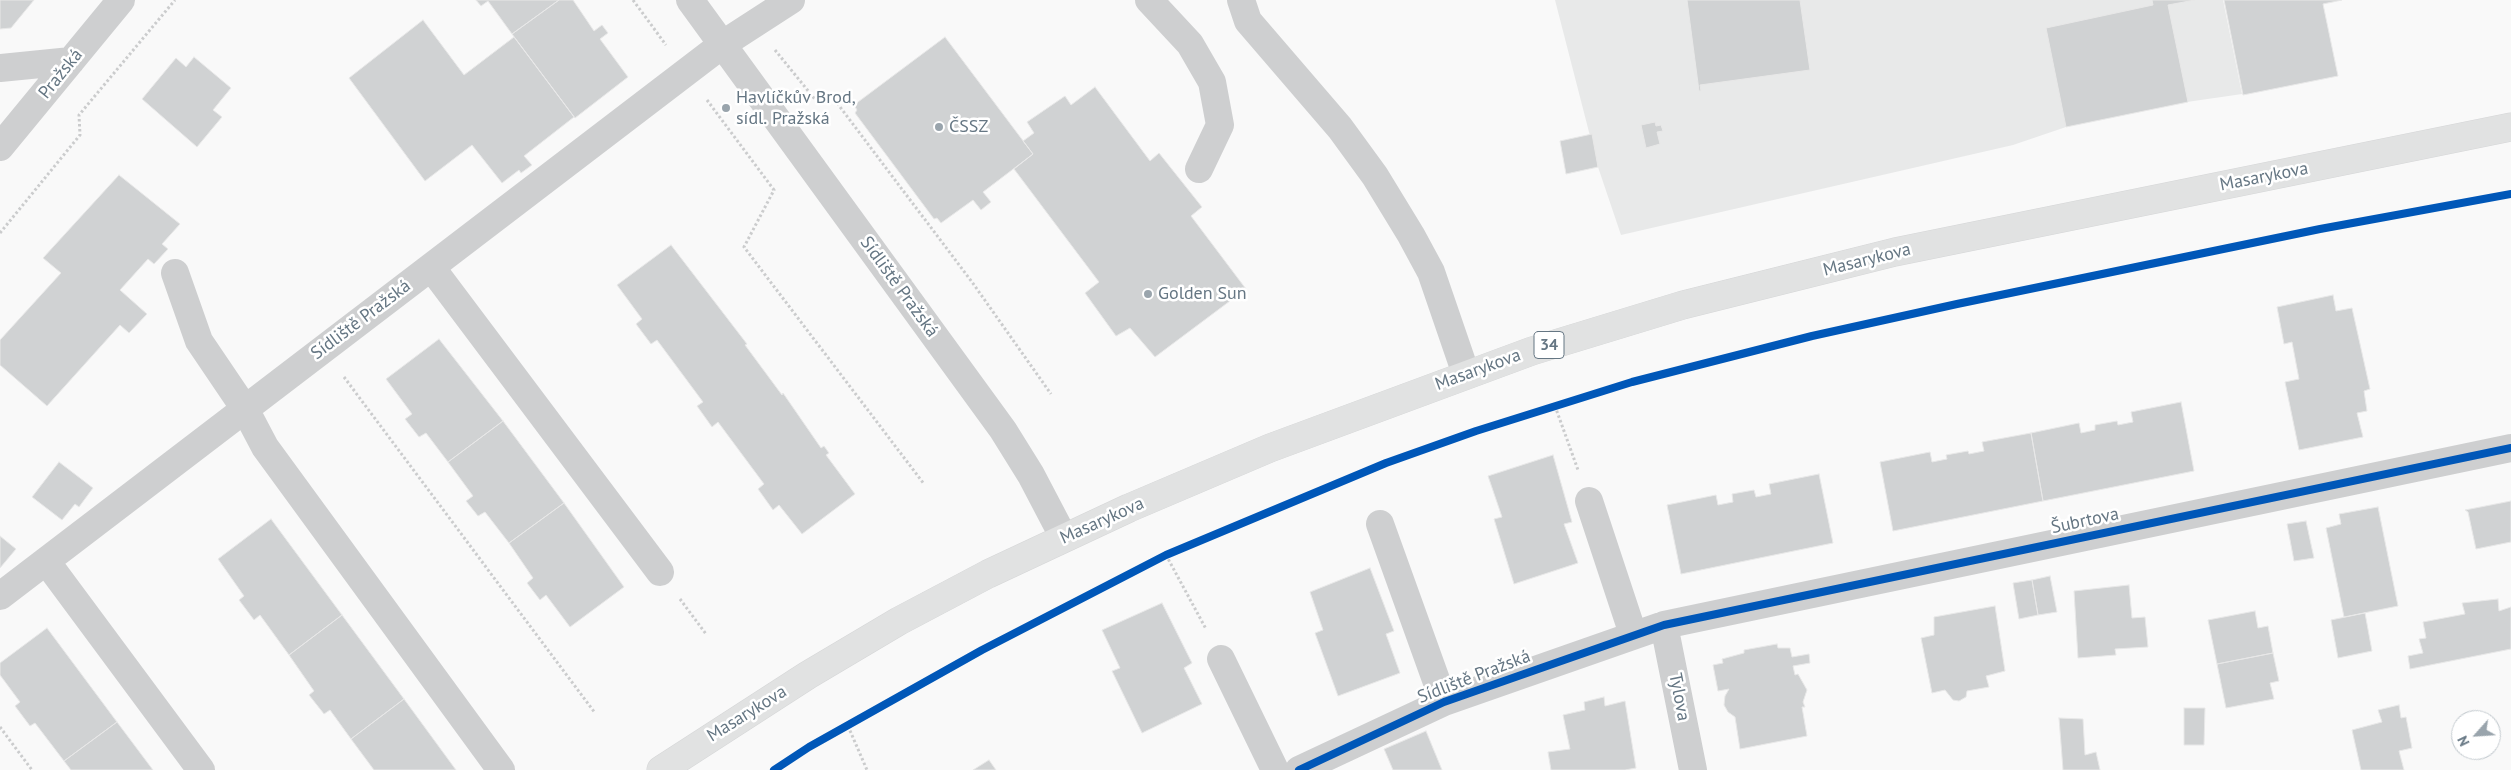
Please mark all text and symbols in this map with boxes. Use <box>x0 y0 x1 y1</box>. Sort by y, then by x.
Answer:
street label: Pražská <box>34 45 88 103</box>
place label: Havlíčkův Brod, sídl. Pražská <box>736 87 856 130</box>
marker: Havlíčkův Brod, sídl. Pražská <box>720 102 732 114</box>
place label: ČSSZ <box>949 116 988 138</box>
marker: ČSSZ <box>933 121 945 133</box>
street label: Masarykova <box>2218 158 2310 196</box>
street label: Sídliště Pražská <box>855 232 943 342</box>
street label: Masarykova <box>1821 239 1913 281</box>
street label: Sídliště Pražská <box>307 275 415 365</box>
place label: Golden Sun <box>1158 283 1247 305</box>
marker: Golden Sun <box>1142 288 1154 300</box>
road number: 34 <box>1534 332 1564 358</box>
street label: Masarykova <box>1432 345 1524 395</box>
street label: Masarykova <box>1057 493 1147 549</box>
street label: Šubrtova <box>2049 503 2121 539</box>
street label: Sídliště Pražská <box>1414 646 1534 708</box>
street label: Tylova <box>1664 671 1694 723</box>
street label: Masarykova <box>703 681 791 747</box>
north arrow <box>2451 710 2501 760</box>
text: N <box>2453 733 2474 749</box>

